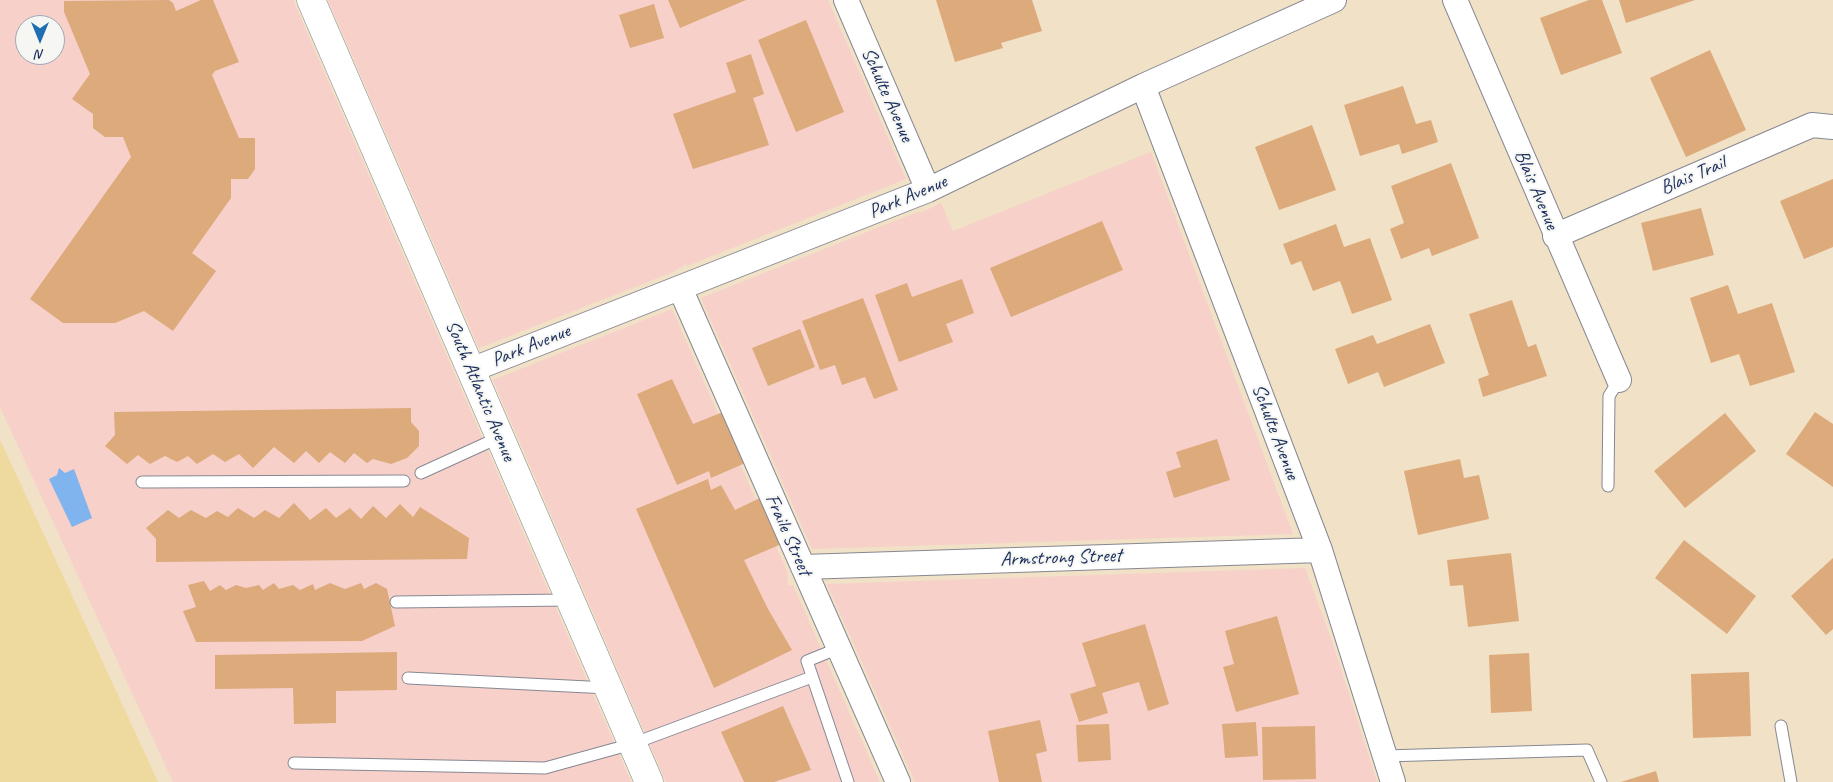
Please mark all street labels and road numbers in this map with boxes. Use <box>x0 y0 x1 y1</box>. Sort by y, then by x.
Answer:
street label: Schulte Avenue <box>856 44 918 146</box>
street label: Blais Avenue <box>1509 147 1563 233</box>
street label: Blais Trail <box>1657 152 1729 200</box>
street label: Park Avenue <box>865 170 951 224</box>
street label: South Atlantic Avenue <box>440 317 520 465</box>
street label: Park Avenue <box>488 319 574 373</box>
street label: Schulte Avenue <box>1246 381 1304 483</box>
street label: Fraile Street <box>759 490 817 580</box>
street label: Armstrong Street <box>1000 544 1122 572</box>

